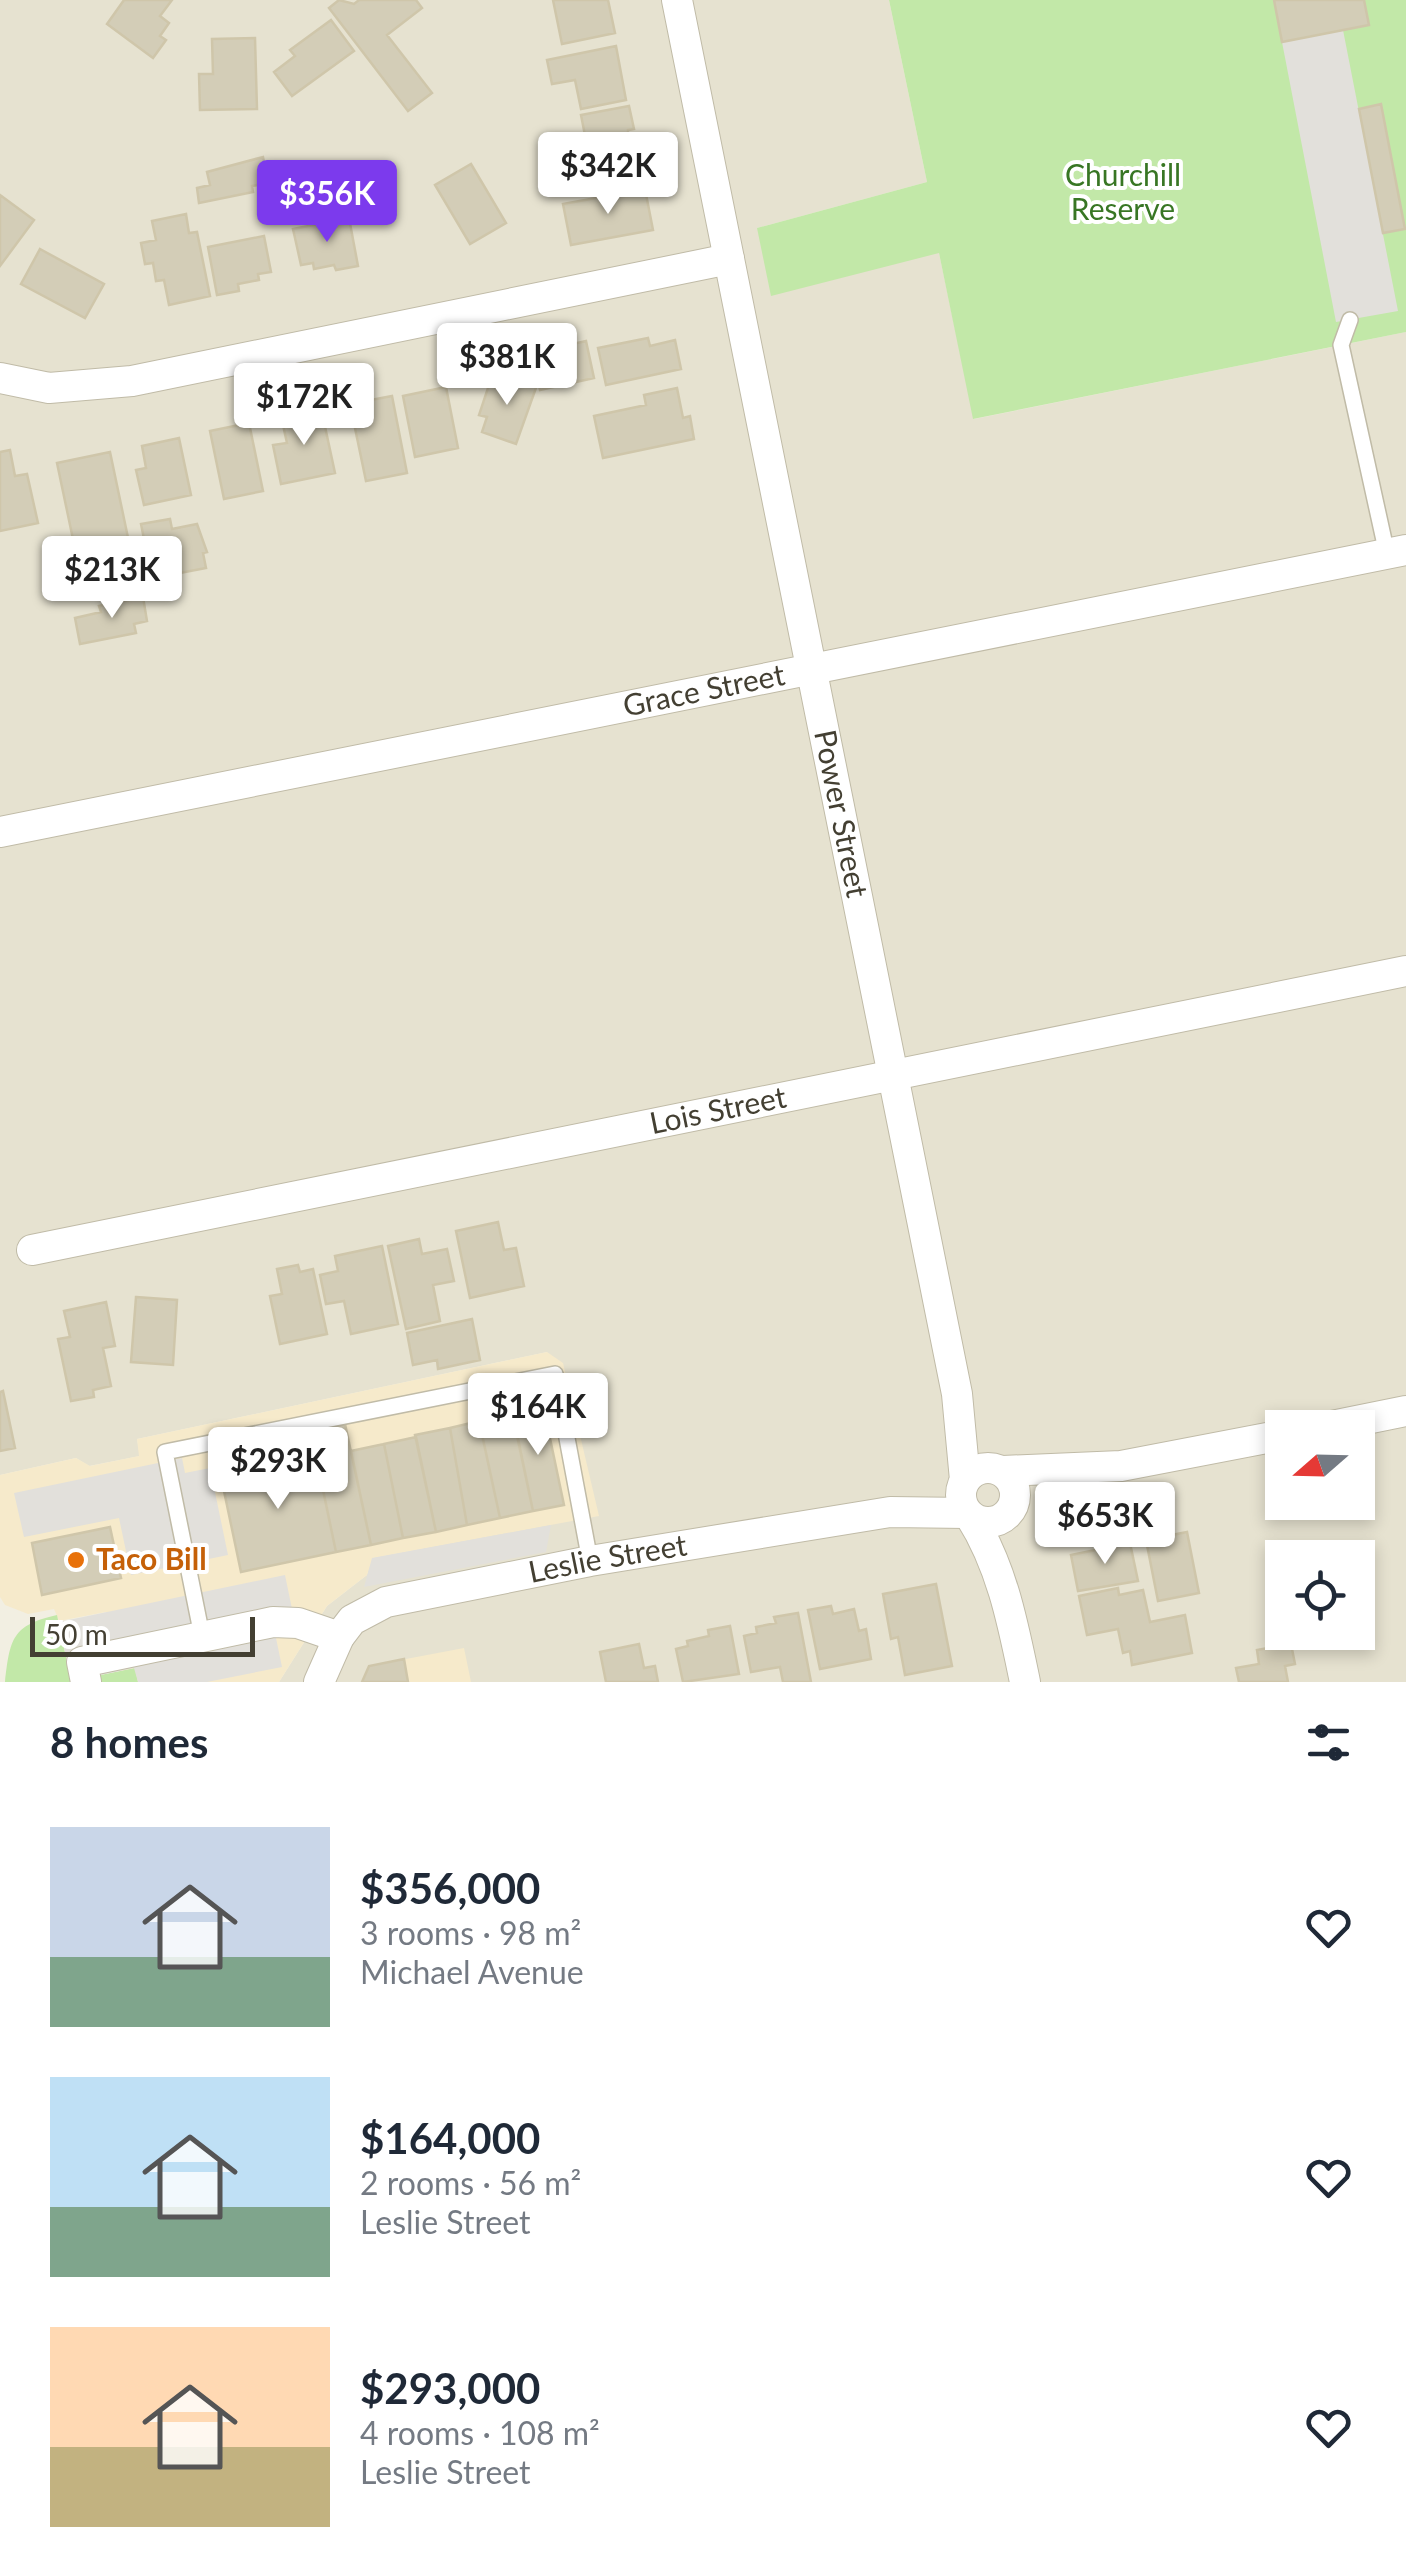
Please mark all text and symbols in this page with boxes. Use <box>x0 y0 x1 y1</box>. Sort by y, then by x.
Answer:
pin: $342K <box>538 132 678 217</box>
text: $342K <box>560 145 656 184</box>
park label: Churchill Reserve <box>1065 156 1181 226</box>
pin: $356K <box>257 160 397 245</box>
text: $356K <box>279 173 375 212</box>
pin: $381K <box>437 323 577 408</box>
text: $381K <box>459 336 555 375</box>
pin: $172K <box>234 363 374 448</box>
text: $172K <box>256 376 352 415</box>
pin: $213K <box>42 536 182 621</box>
text: $213K <box>64 549 160 588</box>
street label: Grace Street <box>620 655 788 723</box>
street label: Power Street <box>808 726 877 901</box>
street label: Lois Street <box>646 1077 789 1140</box>
pin: $164K <box>468 1373 608 1458</box>
text: $164K <box>490 1386 586 1425</box>
north arrow <box>1265 1410 1375 1520</box>
map controls <box>1265 1410 1375 1650</box>
pin: $293K <box>208 1427 348 1512</box>
text: $293K <box>230 1440 326 1479</box>
pin: $653K <box>1035 1482 1175 1567</box>
text: $653K <box>1057 1495 1153 1534</box>
street label: Leslie Street <box>525 1525 689 1589</box>
place label: Taco Bill <box>96 1540 207 1576</box>
button: locate <box>1265 1540 1375 1650</box>
marker: Taco Bill <box>65 1549 87 1571</box>
scale bar <box>30 1612 255 1656</box>
text: 50 m <box>45 1617 108 1651</box>
icon: filters <box>1301 1715 1356 1770</box>
text: 8 homes <box>50 1717 208 1767</box>
text: $356,000 <box>360 1863 540 1913</box>
icon: home <box>130 1867 250 1987</box>
icon: heart <box>1301 1900 1356 1955</box>
text: 3 rooms · 98 m² <box>360 1913 581 1952</box>
text: Michael Avenue <box>360 1952 584 1991</box>
text: $164,000 <box>360 2113 540 2163</box>
icon: home <box>130 2117 250 2237</box>
icon: heart <box>1301 2150 1356 2205</box>
text: 2 rooms · 56 m² <box>360 2163 581 2202</box>
text: Leslie Street <box>360 2202 531 2241</box>
text: $293,000 <box>360 2363 540 2413</box>
icon: home <box>130 2367 250 2487</box>
icon: heart <box>1301 2400 1356 2455</box>
text: 4 rooms · 108 m² <box>360 2413 600 2452</box>
text: Leslie Street <box>360 2452 531 2491</box>

